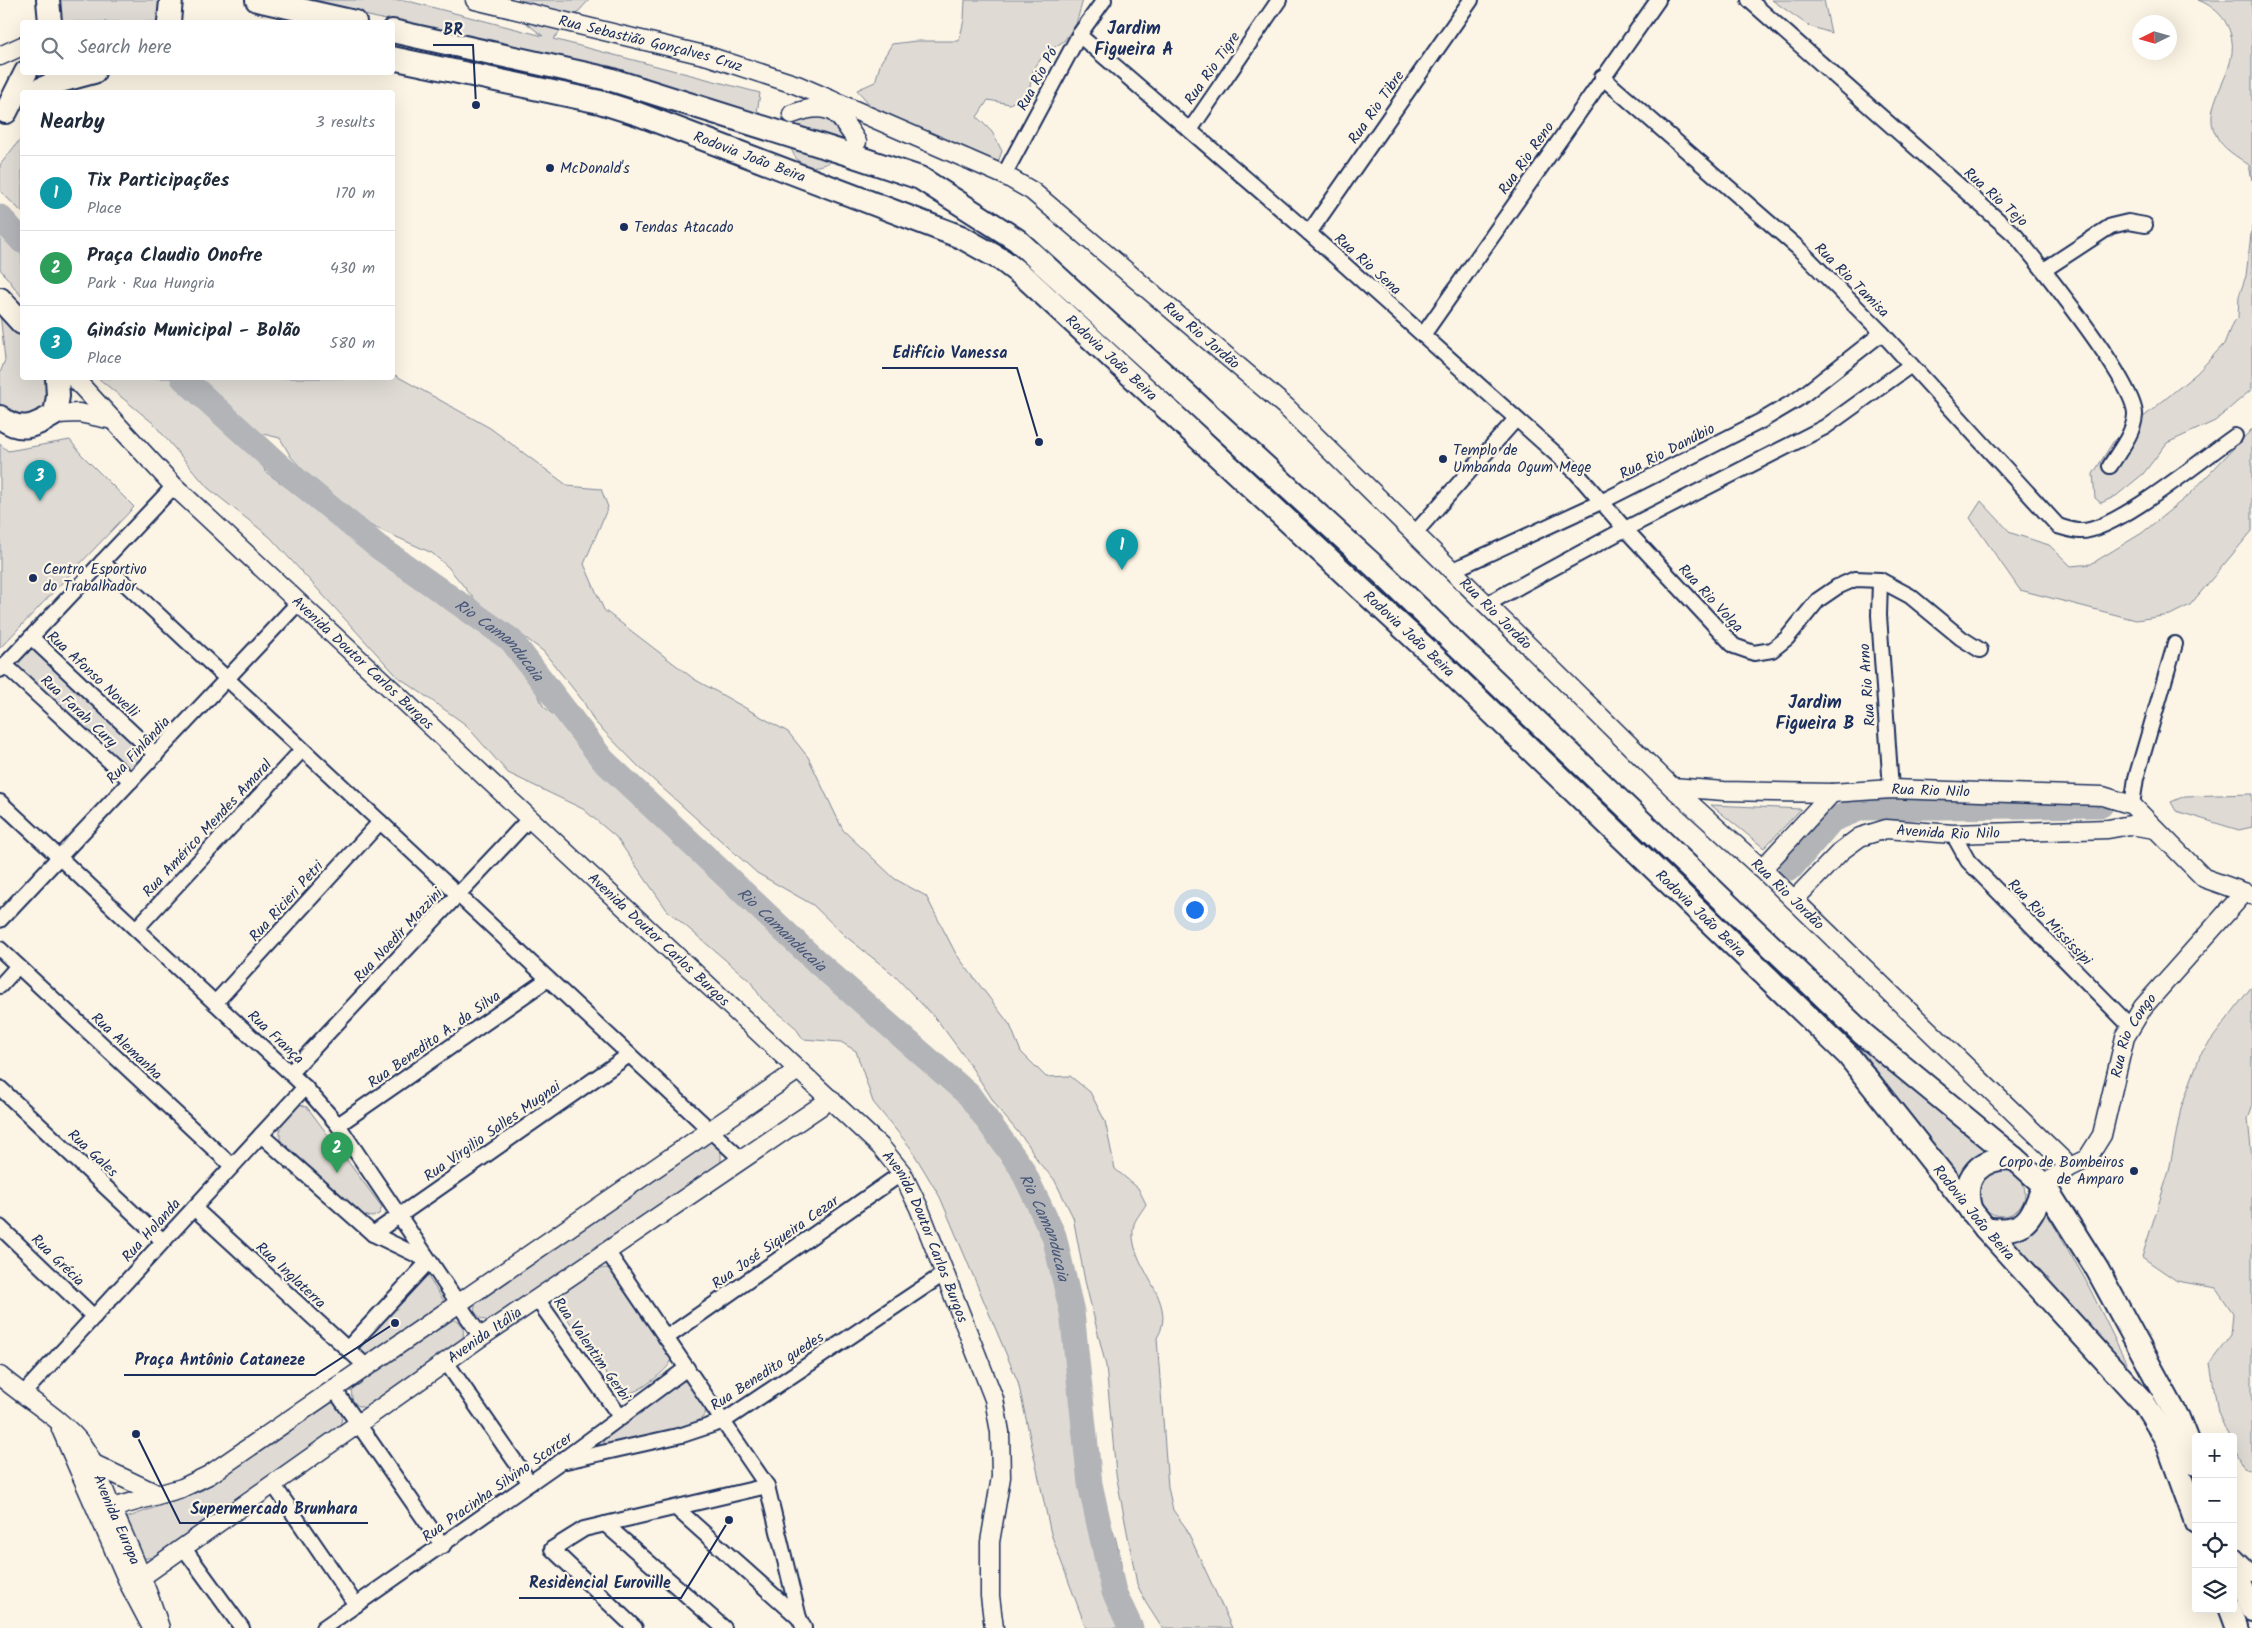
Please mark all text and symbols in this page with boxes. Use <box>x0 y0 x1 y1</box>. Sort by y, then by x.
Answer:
street label: Rua Sebastião Gonçalves Cruz <box>556 10 746 80</box>
callout: BR <box>433 14 473 45</box>
district label: Jardim Figueira A <box>1094 15 1174 65</box>
north arrow <box>2132 15 2177 60</box>
text: BR <box>443 18 463 43</box>
search box <box>20 20 395 75</box>
street label: Rua Rio Tigre <box>1179 27 1247 110</box>
text: Search here <box>78 33 172 63</box>
icon: search <box>38 34 66 62</box>
street label: Rua Rio Pó <box>1011 42 1065 116</box>
street label: Rua Rio Tibre <box>1343 66 1411 149</box>
text: Nearby <box>40 106 105 139</box>
text: 3 results <box>316 110 375 135</box>
street label: Rua Rio Reno <box>1493 117 1561 200</box>
street label: Rodovia João Beira <box>690 125 809 190</box>
place label: McDonald's <box>560 157 630 181</box>
marker: McDonald's <box>544 162 556 174</box>
street label: Rua Rio Tejo <box>1958 162 2033 233</box>
text: Tix Participações <box>87 166 229 196</box>
text: 1 <box>54 181 58 206</box>
text: 170 m <box>335 181 375 206</box>
text: Place <box>87 196 121 221</box>
place label: Tendas Atacado <box>634 216 734 240</box>
marker: Tendas Atacado <box>618 221 630 233</box>
street label: Rua Rio Sena <box>1328 228 1407 302</box>
street label: Rua Rio Tamisa <box>1808 238 1894 324</box>
text: Praça Claudio Onofre <box>87 241 263 271</box>
text: 2 <box>51 256 61 281</box>
text: 430 m <box>330 256 375 281</box>
text: Park · Rua Hungria <box>87 271 215 296</box>
street label: Rua Rio Jordão <box>1157 296 1245 376</box>
street label: Rodovia João Beira <box>1059 309 1163 407</box>
text: Ginásio Municipal - Bolão <box>87 316 301 346</box>
text: 3 <box>52 331 60 356</box>
text: 580 m <box>330 331 375 356</box>
callout: Edifício Vanessa <box>882 337 1017 368</box>
text: Edifício Vanessa <box>893 341 1007 366</box>
text: Place <box>87 346 121 371</box>
street label: Rua Rio Danúbio <box>1616 417 1720 486</box>
place label: Templo de Umbanda Ogum Mege <box>1453 439 1592 480</box>
marker: Templo de Umbanda Ogum Mege <box>1437 453 1449 465</box>
pin: 3 <box>24 460 56 501</box>
pin: 1 <box>1106 529 1138 570</box>
place label: Centro Esportivo do Trabalhador <box>43 558 147 599</box>
street label: Rua Rio Volga <box>1672 559 1749 639</box>
marker: Centro Esportivo do Trabalhador <box>27 572 39 584</box>
street label: Rua Rio Jordão <box>1453 573 1537 656</box>
street label: Rodovia João Beira <box>1357 585 1460 684</box>
street label: Avenida Doutor Carlos Burgos <box>286 591 440 737</box>
water label: Rio Camanducaia <box>449 593 550 688</box>
street label: Rua Afonso Novelli <box>41 625 145 725</box>
street label: Rua Rio Arno <box>1853 642 1883 727</box>
street label: Rua Farah Cury <box>34 669 123 755</box>
district label: Jardim Figueira B <box>1775 689 1855 739</box>
street label: Rua Finlândia <box>101 711 177 790</box>
street label: Rua Américo Mendes Amaral <box>137 754 279 903</box>
street label: Rua Rio Nilo <box>1891 778 1970 805</box>
street label: Avenida Rio Nilo <box>1895 819 2001 847</box>
street label: Rua Rio Jordão <box>1745 853 1830 936</box>
street label: Rua Ricieri Petri <box>244 855 331 948</box>
street label: Rodovia João Beira <box>1649 864 1751 964</box>
street label: Avenida Doutor Carlos Burgos <box>581 867 735 1013</box>
street label: Rua Rio Mississipi <box>2001 874 2098 973</box>
street label: Rua Noedir Mazzini <box>348 882 450 988</box>
water label: Rio Camanducaia <box>731 882 832 980</box>
your location <box>1182 897 1208 923</box>
street label: Rua Benedito A. da Silva <box>363 985 506 1095</box>
street label: Rua Rio Congo <box>2105 988 2163 1080</box>
street label: Rua França <box>241 1005 309 1071</box>
street label: Rua Alemanha <box>85 1007 168 1086</box>
street label: Rua Virgilio Salles Mugnai <box>419 1075 567 1188</box>
street label: Rua Gales <box>61 1124 124 1184</box>
pin: 2 <box>321 1132 353 1173</box>
street label: Avenida Doutor Carlos Burgos <box>875 1146 974 1327</box>
place label: Corpo de Bombeiros de Amparo <box>1998 1151 2125 1192</box>
street label: Rodovia João Beira <box>1926 1160 2020 1267</box>
marker: Corpo de Bombeiros de Amparo <box>2128 1165 2140 1177</box>
water label: Rio Camanducaia <box>1012 1170 1076 1285</box>
street label: Rua José Siqueira Cezar <box>707 1189 845 1296</box>
street label: Rua Holanda <box>116 1193 187 1268</box>
street label: Rua Grécia <box>25 1229 90 1293</box>
street label: Rua Inglaterra <box>250 1237 331 1315</box>
street label: Rua Valentim Gerbi <box>546 1293 637 1408</box>
street label: Avenida Itália <box>443 1301 527 1370</box>
street label: Rua Benedito guedes <box>706 1326 830 1418</box>
callout: Praça Antônio Cataneze <box>124 1344 315 1375</box>
text: Praça Antônio Cataneze <box>135 1348 305 1373</box>
street label: Rua Pracinha Silvino Scorcer <box>417 1426 579 1549</box>
map controls <box>2192 1433 2237 1613</box>
button: + <box>2192 1433 2237 1478</box>
street label: Avenida Europa <box>86 1471 146 1569</box>
button: − <box>2192 1478 2237 1523</box>
callout: Supermercado Brunhara <box>180 1492 368 1523</box>
text: Supermercado Brunhara <box>190 1497 358 1522</box>
button: locate <box>2192 1523 2237 1568</box>
callout: Residencial Euroville <box>519 1567 681 1598</box>
button: layers <box>2192 1568 2237 1613</box>
text: Residencial Euroville <box>529 1571 671 1596</box>

